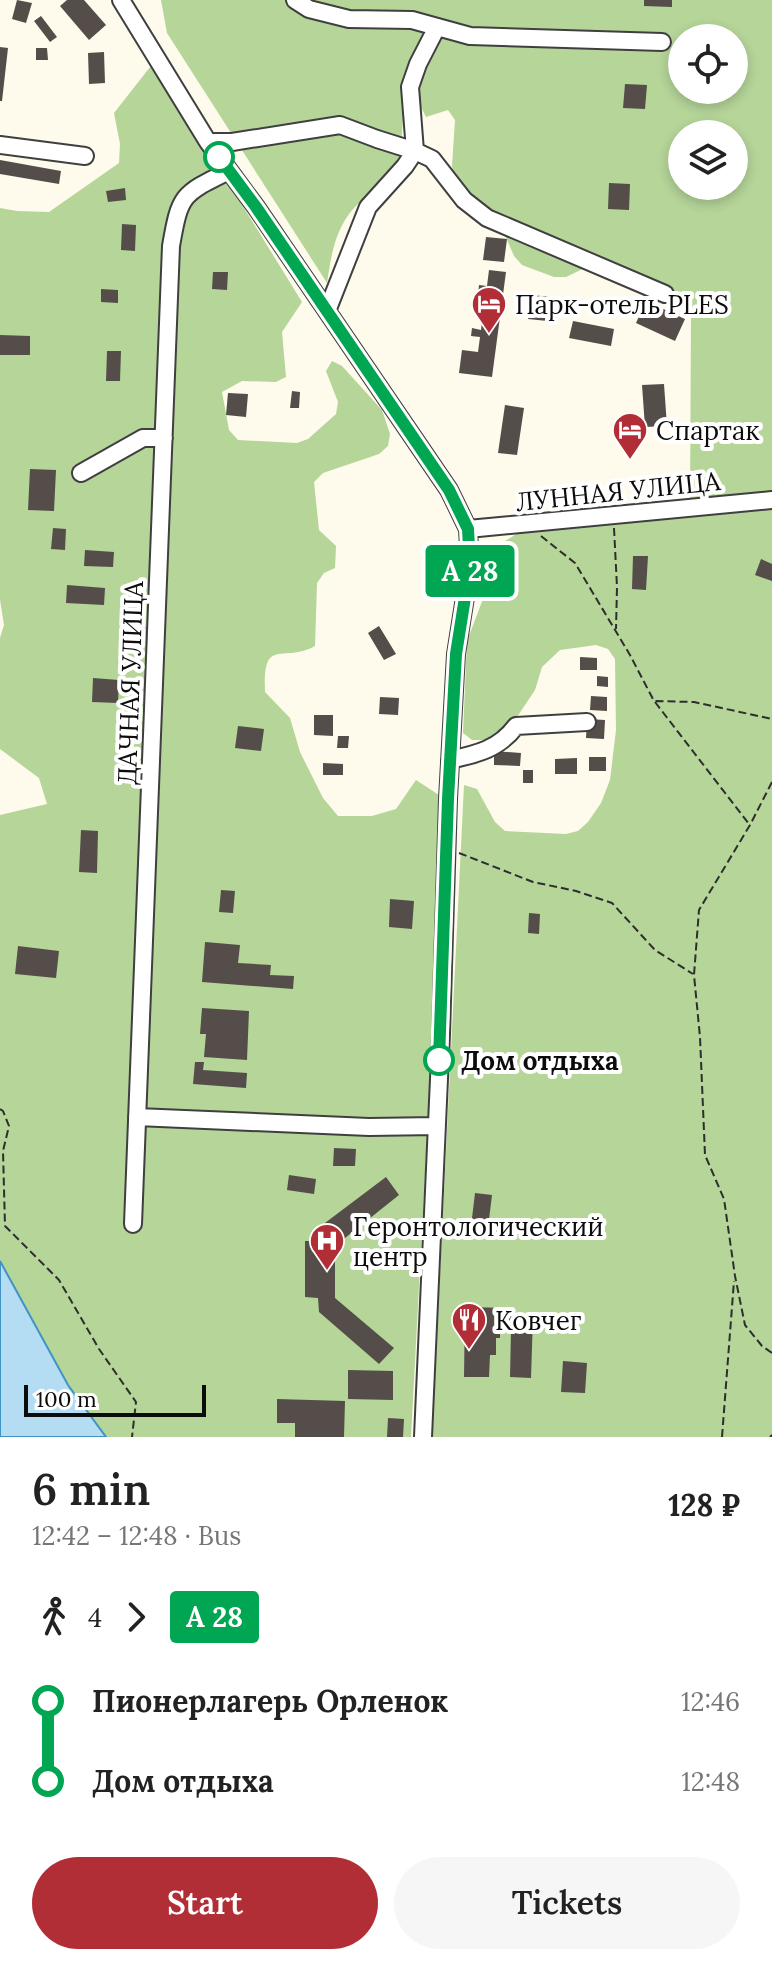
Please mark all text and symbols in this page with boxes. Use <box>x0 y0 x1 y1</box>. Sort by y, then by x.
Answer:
map controls <box>668 24 748 200</box>
button: locate <box>668 24 748 104</box>
button: layers <box>668 120 748 200</box>
unlabelled marker <box>204 142 234 172</box>
hotel icon: Парк-отель PLES <box>470 285 508 335</box>
place label: Парк-отель PLES <box>515 288 729 321</box>
hotel icon: Спартак <box>611 411 649 461</box>
place label: Спартак <box>656 414 759 447</box>
street label: ЛУННАЯ УЛИЦА <box>514 464 723 518</box>
line badge: А 28 <box>414 545 526 597</box>
text: А 28 <box>441 553 499 589</box>
street label: ДАЧНАЯ УЛИЦА <box>110 580 150 785</box>
place label: Дом отдыха <box>461 1044 619 1077</box>
marker: Дом отдыха <box>424 1045 454 1075</box>
place label: Геронтологический центр <box>353 1210 603 1273</box>
hospital icon: Геронтологический центр <box>308 1222 346 1272</box>
restaurant icon: Ковчег <box>450 1301 488 1351</box>
place label: Ковчег <box>495 1304 582 1337</box>
scale bar <box>24 1381 206 1417</box>
text: 100 m <box>36 1385 97 1413</box>
text: 6 min <box>32 1461 150 1517</box>
text: 128 ₽ <box>668 1486 740 1524</box>
text: 12:42 – 12:48 · Bus <box>32 1519 241 1552</box>
icon: walk <box>32 1595 76 1639</box>
icon: forward <box>114 1595 158 1639</box>
text: А 28 <box>186 1599 243 1635</box>
text: 4 <box>88 1601 102 1634</box>
text: Пионерлагерь Орленок <box>92 1682 448 1720</box>
text: 12:46 <box>681 1685 740 1718</box>
text: Дом отдыха <box>92 1762 274 1800</box>
text: 12:48 <box>681 1765 740 1798</box>
button: Start <box>32 1857 378 1949</box>
button: Tickets <box>394 1857 740 1949</box>

